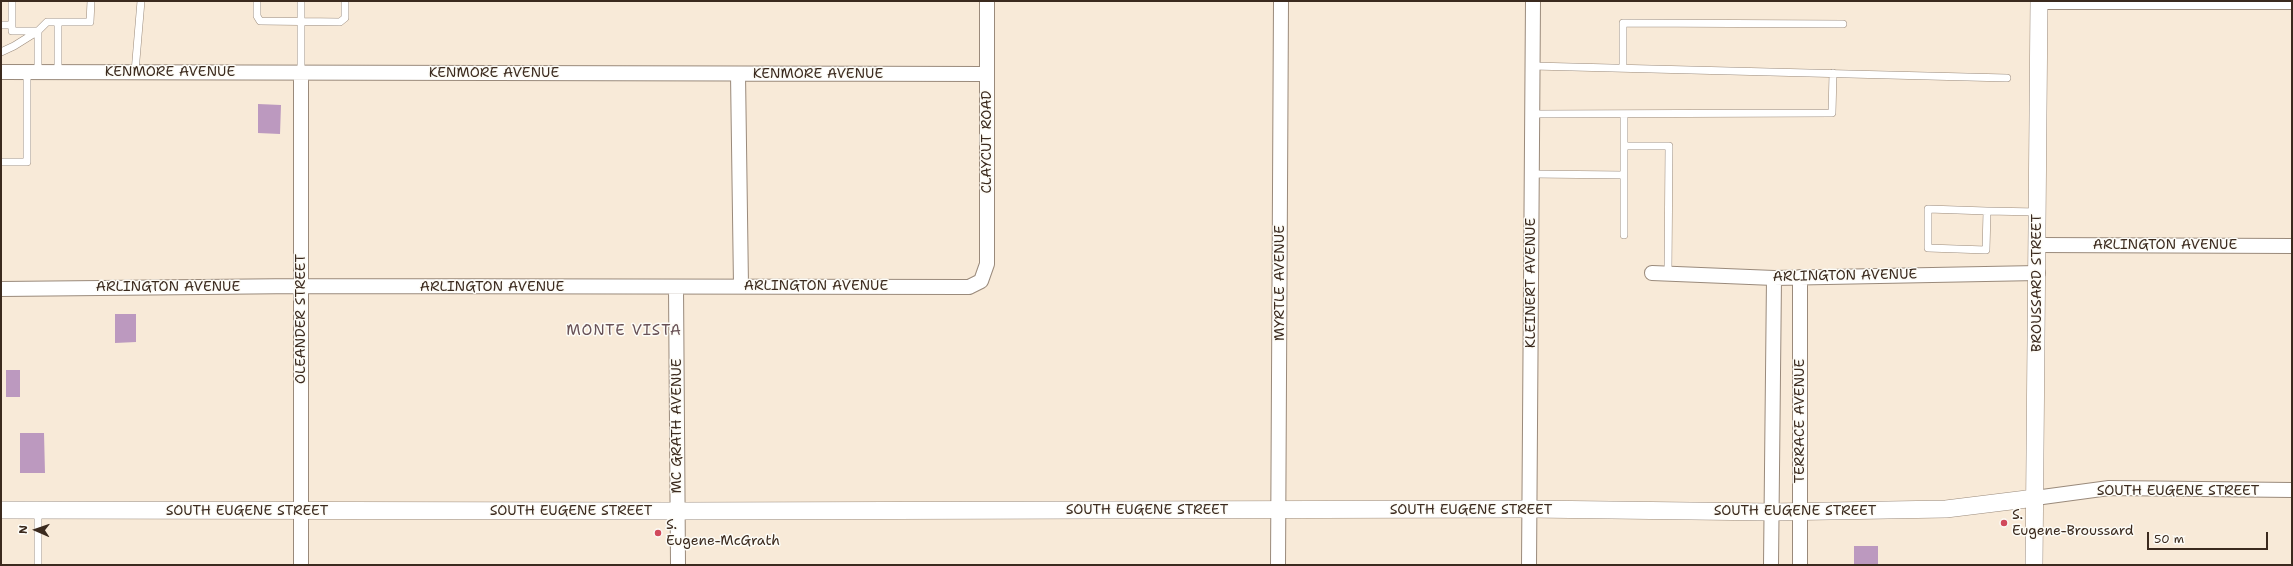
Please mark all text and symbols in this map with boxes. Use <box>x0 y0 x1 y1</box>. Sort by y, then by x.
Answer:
street label: KENMORE AVENUE <box>105 64 235 80</box>
street label: KENMORE AVENUE <box>429 65 559 81</box>
street label: KENMORE AVENUE <box>753 66 883 82</box>
street label: CLAYCUT ROAD <box>979 90 995 194</box>
street label: BROUSSARD STREET <box>2029 214 2045 352</box>
street label: KLEINERT AVENUE <box>1523 218 1539 348</box>
street label: MYRTLE AVENUE <box>1272 225 1288 341</box>
street label: ARLINGTON AVENUE <box>2093 237 2237 253</box>
street label: OLEANDER STREET <box>293 254 309 384</box>
street label: ARLINGTON AVENUE <box>1773 266 1917 286</box>
street label: ARLINGTON AVENUE <box>744 278 888 294</box>
street label: ARLINGTON AVENUE <box>96 279 240 295</box>
street label: ARLINGTON AVENUE <box>420 279 564 295</box>
district label: MONTE VISTA <box>566 322 682 340</box>
street label: MC GRATH AVENUE <box>669 358 685 494</box>
street label: TERRACE AVENUE <box>1792 359 1808 483</box>
street label: SOUTH EUGENE STREET <box>2097 483 2259 499</box>
street label: SOUTH EUGENE STREET <box>1066 502 1228 518</box>
street label: SOUTH EUGENE STREET <box>1390 502 1552 518</box>
street label: SOUTH EUGENE STREET <box>166 503 328 519</box>
street label: SOUTH EUGENE STREET <box>490 503 652 519</box>
street label: SOUTH EUGENE STREET <box>1714 503 1876 519</box>
place label: S. Eugene-Broussard <box>2012 507 2134 540</box>
north arrow <box>16 510 56 550</box>
place label: S. Eugene-McGrath <box>666 517 780 550</box>
marker: S. Eugene-Broussard <box>1999 518 2009 528</box>
scale bar <box>2149 524 2270 550</box>
text: N <box>16 525 31 534</box>
marker: S. Eugene-McGrath <box>653 528 663 538</box>
text: 50 m <box>2154 531 2184 547</box>

